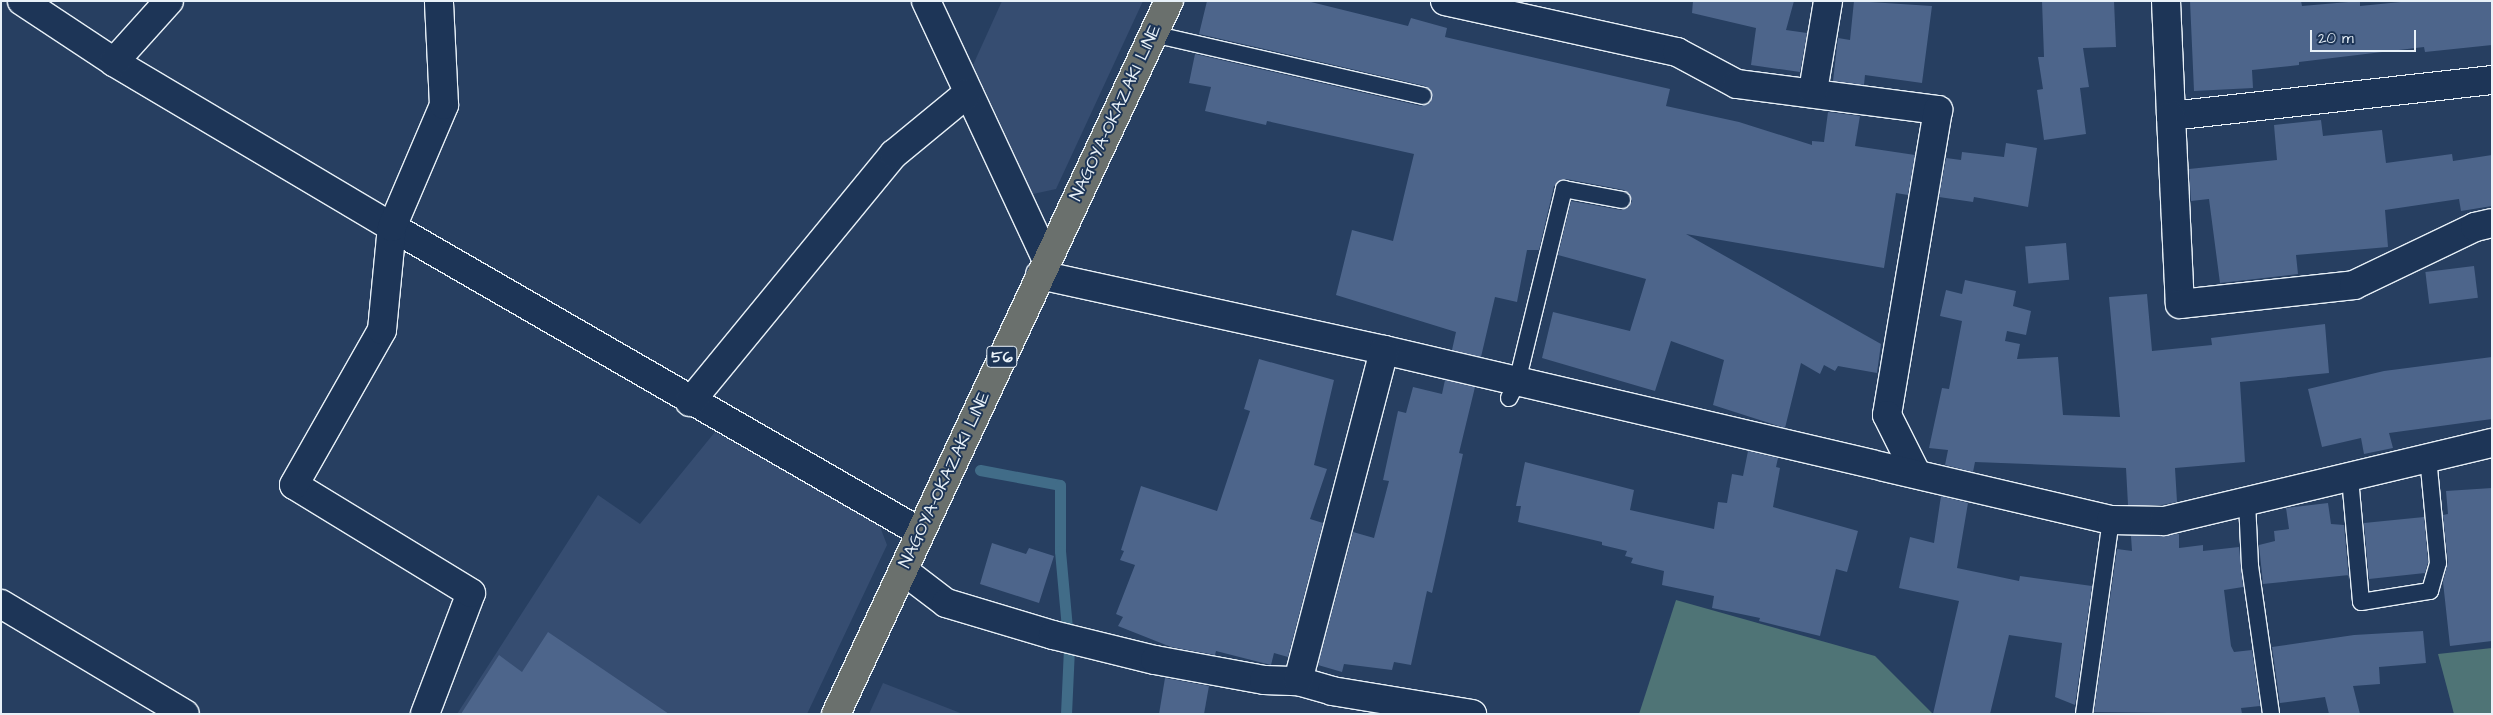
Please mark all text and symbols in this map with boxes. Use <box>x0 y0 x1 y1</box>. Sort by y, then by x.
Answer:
scale bar <box>2313 20 2419 52</box>
street label: NAGOYA-OKAZAKI LINE <box>1066 21 1166 205</box>
text: 20 m <box>2318 28 2354 49</box>
road number: 56 <box>986 344 1018 371</box>
street label: NAGOYA-OKAZAKI LINE <box>895 388 995 572</box>

